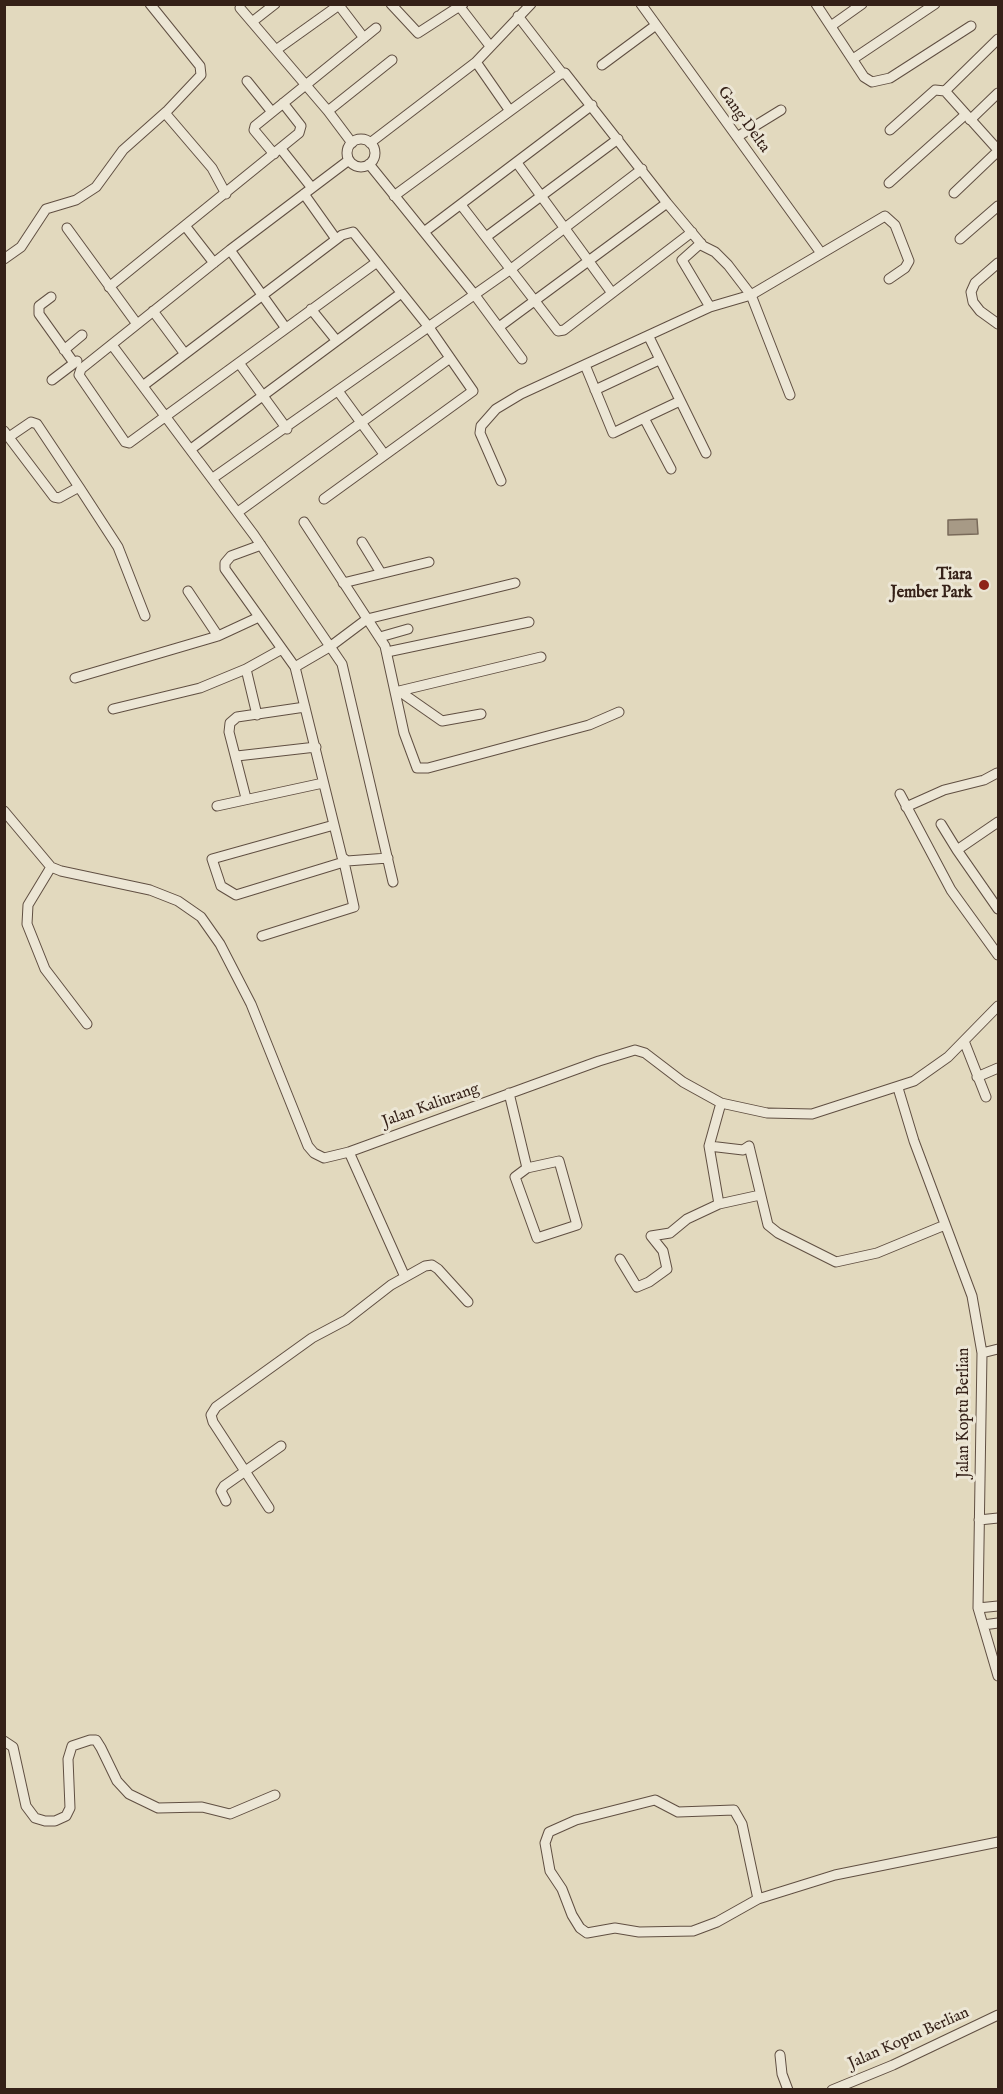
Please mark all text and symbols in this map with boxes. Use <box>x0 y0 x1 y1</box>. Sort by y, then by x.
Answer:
street label: Gang Delta <box>713 83 773 157</box>
place label: Tiara Jember Park <box>891 566 972 604</box>
marker: Tiara Jember Park <box>977 578 991 592</box>
street label: Jalan Kaliurang <box>380 1080 482 1132</box>
street label: Jalan Koptu Berlian <box>955 1348 975 1478</box>
street label: Jalan Koptu Berlian <box>846 2004 972 2074</box>

